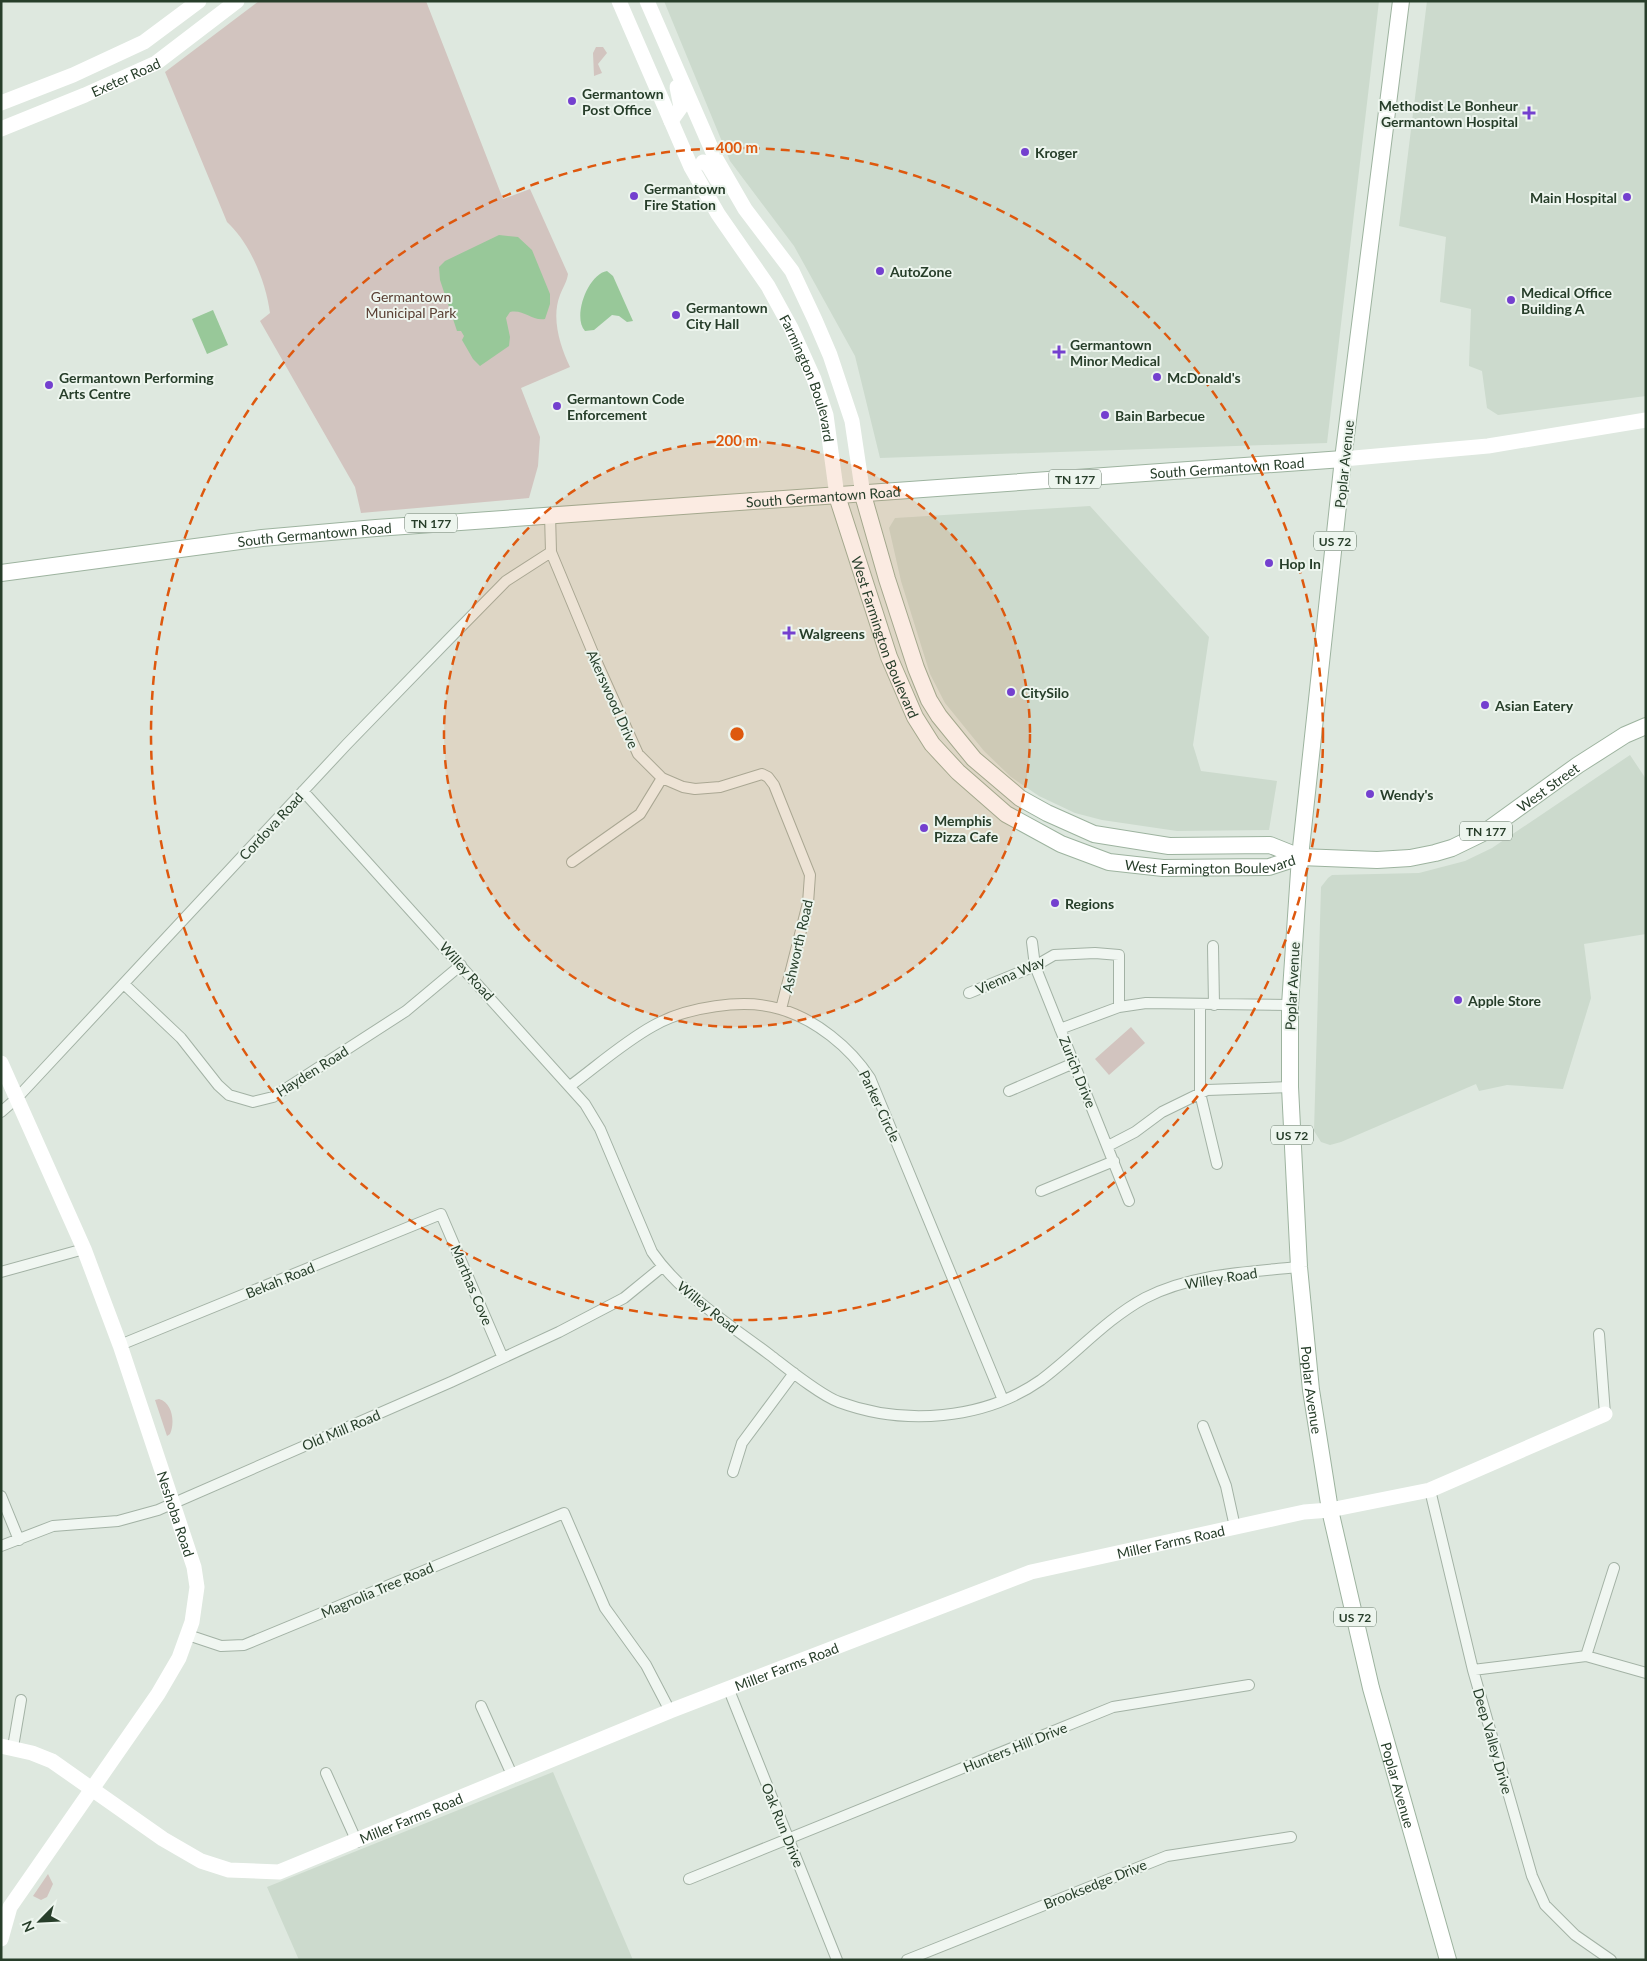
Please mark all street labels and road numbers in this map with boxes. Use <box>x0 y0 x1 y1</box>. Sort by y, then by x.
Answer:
street label: Exeter Road <box>88 54 163 100</box>
street label: Farmington Boulevard <box>777 311 838 443</box>
street label: Poplar Avenue <box>1331 419 1357 509</box>
street label: South Germantown Road <box>1149 453 1305 481</box>
road number: TN 177 <box>1049 469 1101 488</box>
street label: South Germantown Road <box>745 482 901 510</box>
road number: TN 177 <box>405 514 457 532</box>
street label: South Germantown Road <box>236 518 392 550</box>
road number: US 72 <box>1314 532 1356 550</box>
street label: West Farmington Boulevard <box>848 554 923 720</box>
street label: Akerswood Drive <box>584 647 642 751</box>
street label: West Street <box>1513 759 1582 815</box>
street label: Cordova Road <box>235 789 307 863</box>
road number: TN 177 <box>1460 821 1512 840</box>
street label: West Farmington Boulevard <box>1124 851 1297 877</box>
street label: Ashworth Road <box>778 898 816 994</box>
street label: Willey Road <box>436 938 498 1004</box>
street label: Poplar Avenue <box>1281 941 1303 1031</box>
street label: Vienna Way <box>973 952 1048 998</box>
street label: Zurich Drive <box>1056 1034 1100 1110</box>
street label: Hayden Road <box>273 1042 351 1100</box>
street label: Parker Circle <box>856 1067 904 1145</box>
road number: US 72 <box>1271 1126 1313 1144</box>
street label: Marthas Cove <box>447 1242 497 1328</box>
street label: Bekah Road <box>243 1258 317 1302</box>
street label: Willey Road <box>1184 1264 1258 1292</box>
street label: Willey Road <box>674 1277 742 1337</box>
street label: Poplar Avenue <box>1298 1345 1326 1435</box>
street label: Old Mill Road <box>299 1406 383 1454</box>
street label: Neshoba Road <box>154 1469 198 1559</box>
street label: Miller Farms Road <box>1115 1521 1226 1561</box>
street label: Magnolia Tree Road <box>318 1559 436 1621</box>
road number: US 72 <box>1334 1608 1376 1626</box>
street label: Miller Farms Road <box>732 1638 841 1694</box>
street label: Deep Valley Drive <box>1470 1686 1516 1796</box>
street label: Hunters Hill Drive <box>961 1718 1069 1776</box>
street label: Poplar Avenue <box>1378 1740 1419 1830</box>
street label: Oak Run Drive <box>758 1780 808 1870</box>
street label: Miller Farms Road <box>357 1789 465 1846</box>
street label: Brooksedge Drive <box>1041 1856 1149 1912</box>

